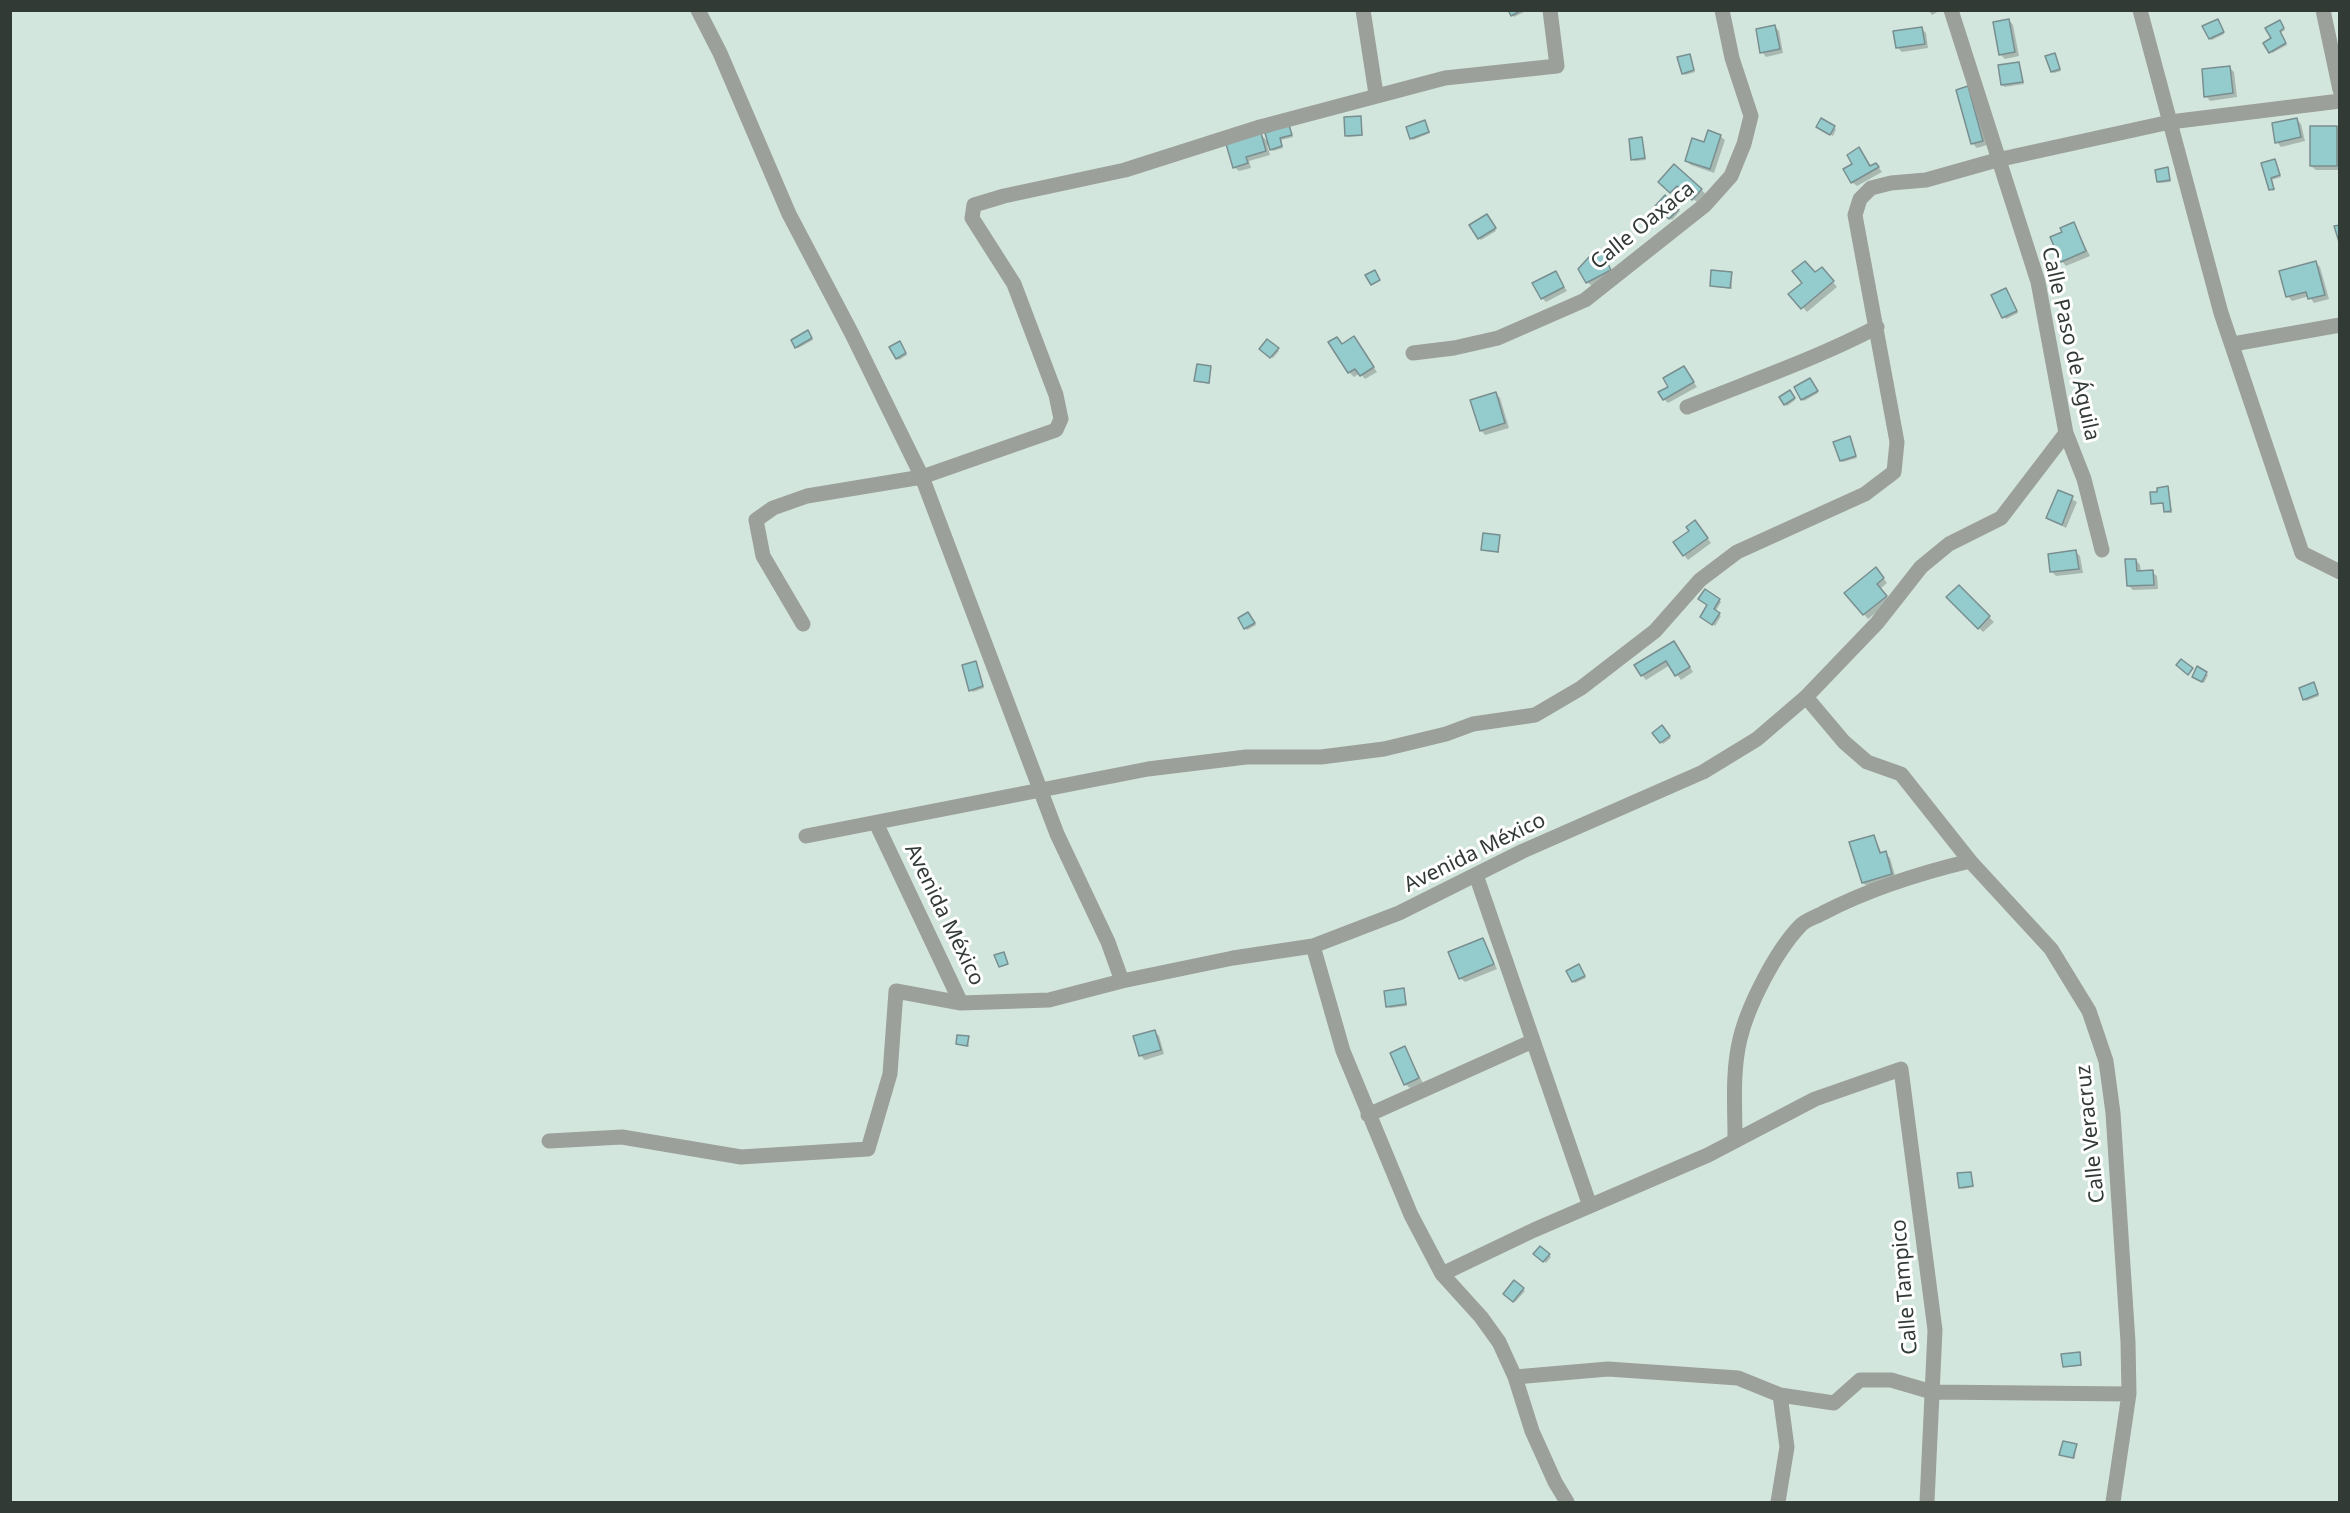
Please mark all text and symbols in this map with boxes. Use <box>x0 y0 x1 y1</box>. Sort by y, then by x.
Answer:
street label: Calle Oaxaca <box>1586 177 1700 275</box>
street label: Calle Paso de Águila <box>2035 245 2105 443</box>
street label: Avenida México <box>1400 808 1550 898</box>
street label: Avenida México <box>899 840 989 990</box>
street label: Calle Veracruz <box>2071 1064 2111 1204</box>
street label: Calle Tampico <box>1887 1218 1923 1356</box>

